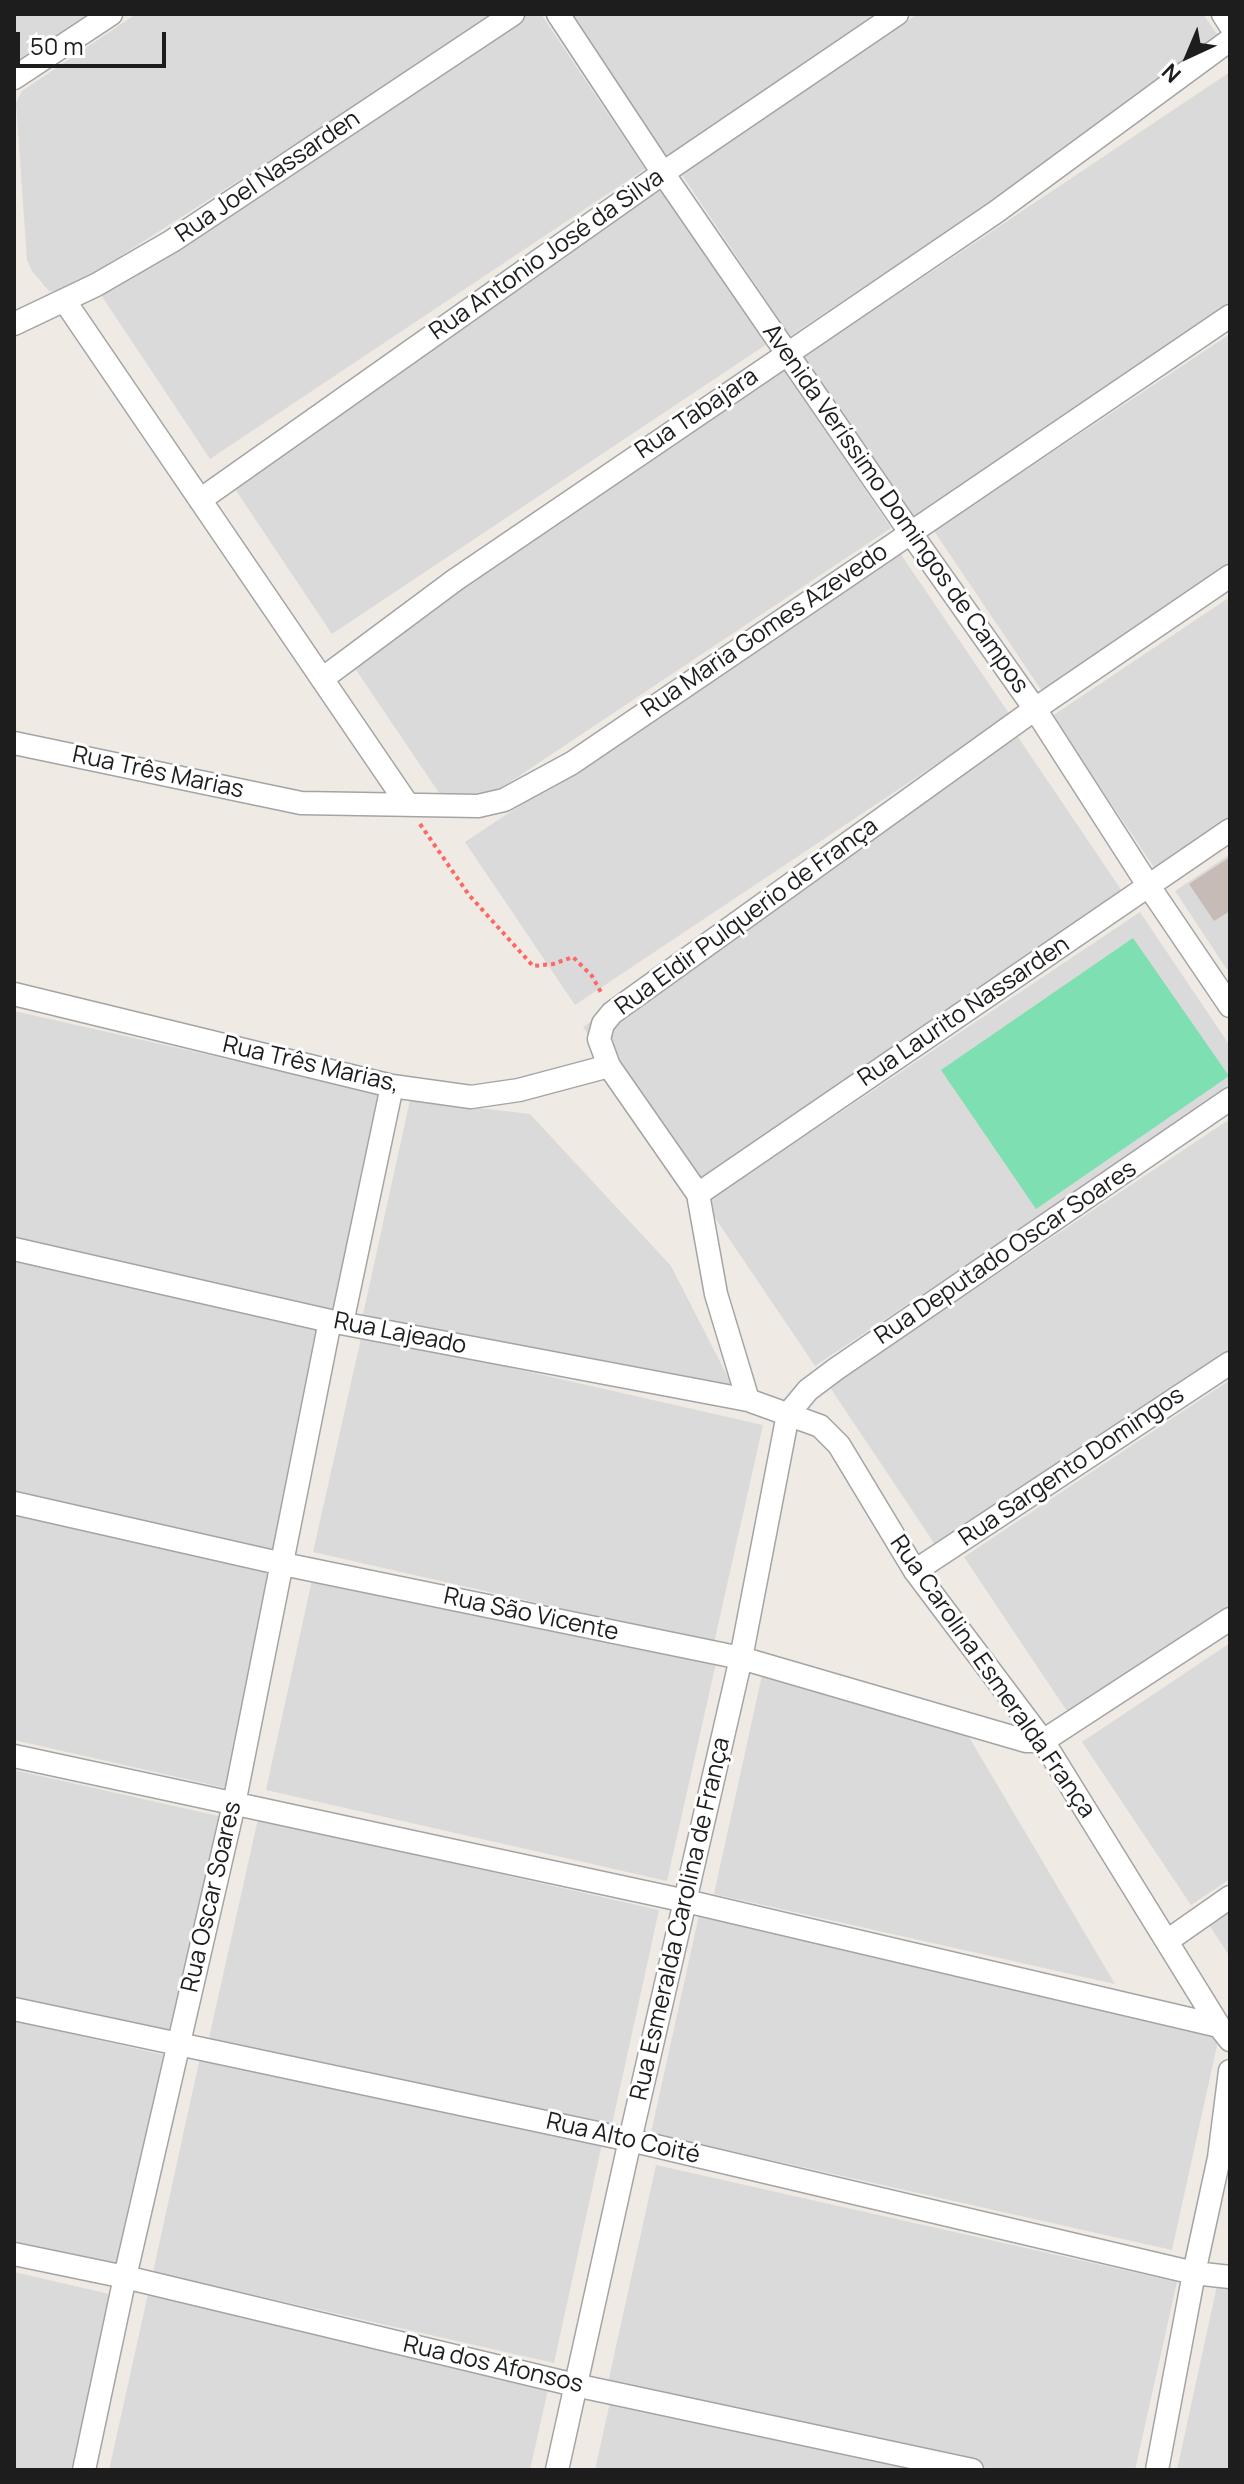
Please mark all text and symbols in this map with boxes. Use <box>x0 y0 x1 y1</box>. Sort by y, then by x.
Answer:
scale bar <box>20 16 170 66</box>
north arrow <box>1148 16 1228 96</box>
text: 50 m <box>30 29 84 62</box>
text: N <box>1155 57 1187 90</box>
street label: Rua Joel Nassarden <box>170 105 366 249</box>
street label: Rua Antonio José da Silva <box>424 163 670 347</box>
street label: Avenida Veríssimo Domingos de Campos <box>756 319 1034 699</box>
street label: Rua Tabajara <box>630 362 764 466</box>
street label: Rua Maria Gomes Azevedo <box>636 538 894 724</box>
street label: Rua Três Marias <box>70 741 246 805</box>
street label: Rua Eldir Pulquerio de França <box>610 812 884 1022</box>
street label: Rua Laurito Nassarden <box>853 931 1075 1093</box>
street label: Rua Três Marias, <box>220 1031 402 1099</box>
street label: Rua Deputado Oscar Soares <box>870 1155 1142 1351</box>
street label: Rua Lajeado <box>331 1307 469 1361</box>
street label: Rua Sargento Domingos <box>954 1381 1190 1553</box>
street label: Rua Carolina Esmeralda França <box>883 1530 1101 1824</box>
street label: Rua São Vicente <box>441 1582 621 1648</box>
street label: Rua Esmeralda Carolina de França <box>625 1735 737 2103</box>
street label: Rua Oscar Soares <box>176 1799 248 1995</box>
street label: Rua Alto Coité <box>543 2107 703 2171</box>
street label: Rua dos Afonsos <box>400 2330 586 2400</box>

